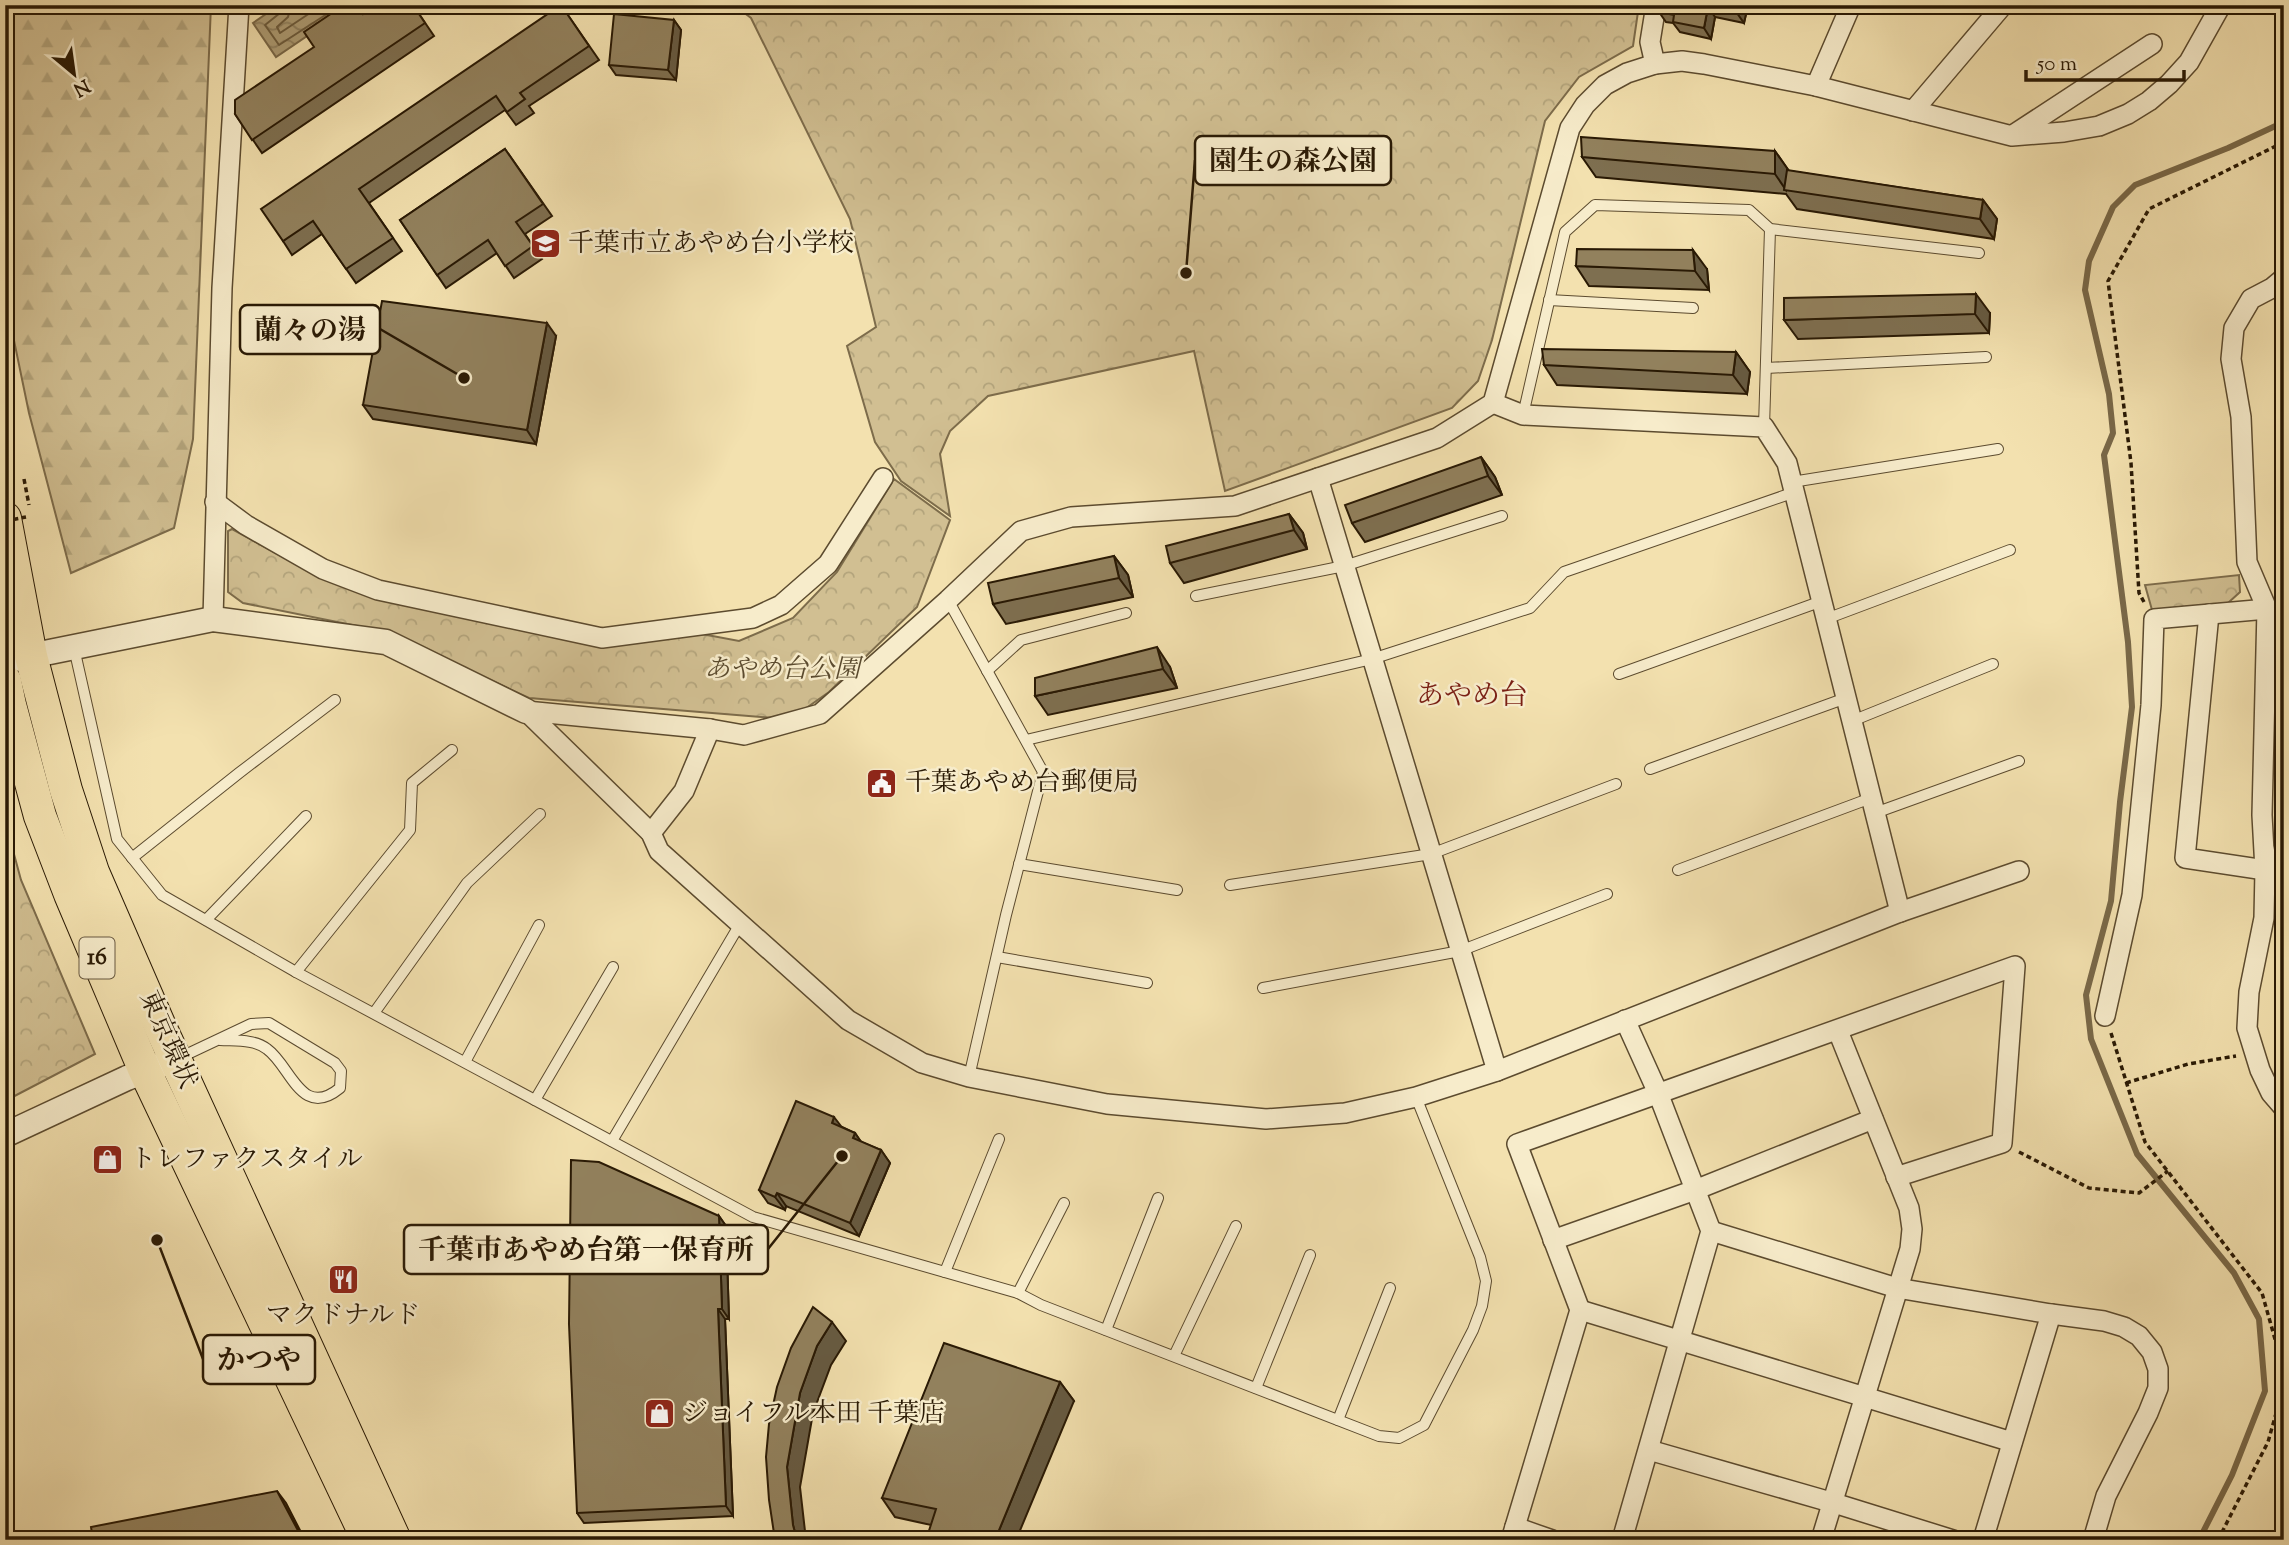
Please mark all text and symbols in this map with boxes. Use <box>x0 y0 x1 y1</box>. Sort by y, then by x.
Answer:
north arrow <box>38 38 108 108</box>
scale bar <box>2026 38 2184 82</box>
text: 50 m <box>2036 50 2077 80</box>
text: N <box>68 71 94 102</box>
callout: 園生の森公園 <box>1195 136 1391 185</box>
text: 園生の森公園 <box>1209 143 1377 183</box>
place label: 千葉市立あやめ台小学校 <box>568 226 854 263</box>
school or university icon: 千葉市立あやめ台小学校 <box>528 227 562 261</box>
callout: 蘭々の湯 <box>240 305 380 354</box>
text: 蘭々の湯 <box>254 312 366 352</box>
park label: あやめ台公園 <box>704 652 864 689</box>
district label: あやめ台 <box>1416 677 1528 717</box>
place label: 千葉あやめ台郵便局 <box>905 765 1139 802</box>
public building icon: 千葉あやめ台郵便局 <box>865 766 899 800</box>
road number: 16 <box>80 938 114 978</box>
street label: 東京環状 <box>129 985 205 1095</box>
place label: トレファクスタイル <box>130 1142 363 1179</box>
shop icon: トレファクスタイル <box>90 1143 124 1177</box>
callout: 千葉市あやめ台第一保育所 <box>404 1225 768 1274</box>
text: 千葉市あやめ台第一保育所 <box>418 1232 754 1272</box>
restaurant icon: マクドナルド <box>326 1263 360 1297</box>
place label: マクドナルド <box>266 1298 420 1335</box>
callout: かつや <box>203 1335 315 1384</box>
text: かつや <box>217 1342 301 1382</box>
place label: ジョイフル本田 千葉店 <box>682 1396 945 1433</box>
shop icon: ジョイフル本田 千葉店 <box>642 1397 676 1431</box>

